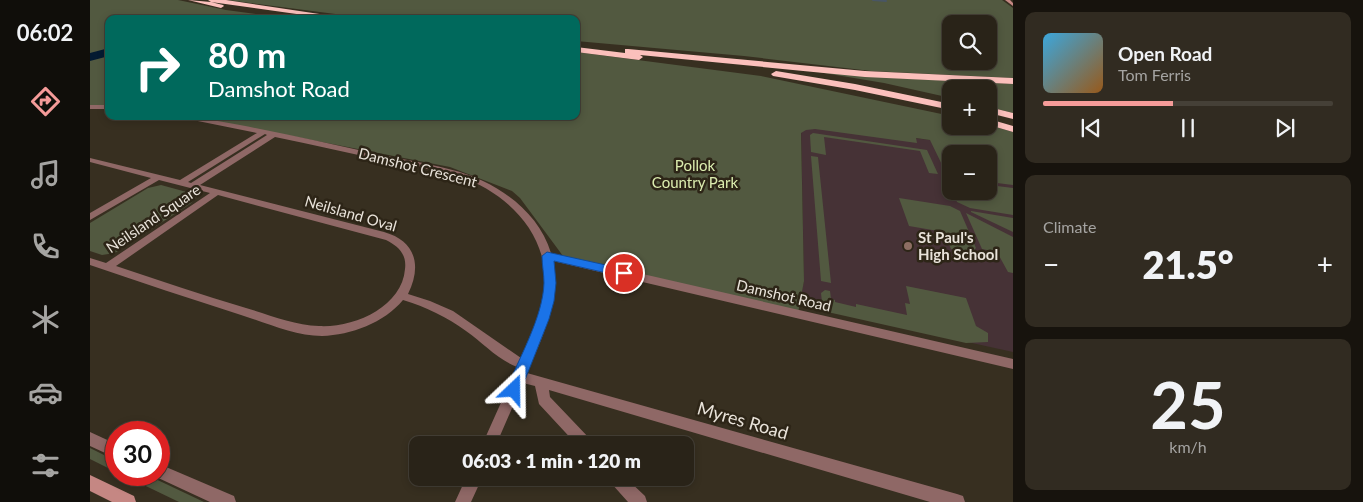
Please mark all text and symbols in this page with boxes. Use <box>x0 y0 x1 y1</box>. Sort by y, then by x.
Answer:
map controls <box>942 15 997 200</box>
button: search <box>942 15 997 70</box>
text: 06:02 <box>17 19 73 46</box>
text: 80 m <box>208 33 286 75</box>
icon: right <box>125 35 190 100</box>
text: Open Road <box>1118 42 1212 65</box>
text: Tom Ferris <box>1118 65 1191 84</box>
text: Damshot Road <box>208 75 350 102</box>
button: + <box>942 80 997 135</box>
icon: directions <box>28 84 63 119</box>
icon: previous <box>1077 114 1105 142</box>
icon: pause <box>1174 114 1202 142</box>
icon: next <box>1271 114 1299 142</box>
street label: Damshot Crescent <box>357 144 480 191</box>
button: − <box>942 145 997 200</box>
park label: Pollok Country Park <box>652 156 739 191</box>
icon: music <box>28 157 63 192</box>
street label: Neilsland Square <box>102 180 204 256</box>
street label: Neilsland Oval <box>303 191 399 235</box>
text: Climate <box>1043 217 1096 236</box>
place label: St Paul's High School <box>918 228 998 263</box>
icon: phone <box>28 229 63 264</box>
marker: St Paul's High School <box>902 240 914 252</box>
text: 21.5° <box>1142 241 1234 287</box>
text: − <box>1043 247 1059 281</box>
text: + <box>1317 247 1333 281</box>
pin <box>603 252 645 294</box>
icon: arrive <box>610 259 638 287</box>
street label: Damshot Road <box>735 275 833 315</box>
icon: climate <box>28 302 63 337</box>
position arrow <box>487 363 539 415</box>
text: 25 <box>1150 365 1226 443</box>
icon: car <box>28 375 63 410</box>
street label: Myres Road <box>695 396 791 444</box>
speed limit sign: 30 <box>105 421 170 486</box>
text: km/h <box>1169 437 1207 456</box>
icon: filters <box>28 448 63 483</box>
text: 06:03 · 1 min · 120 m <box>462 449 641 472</box>

